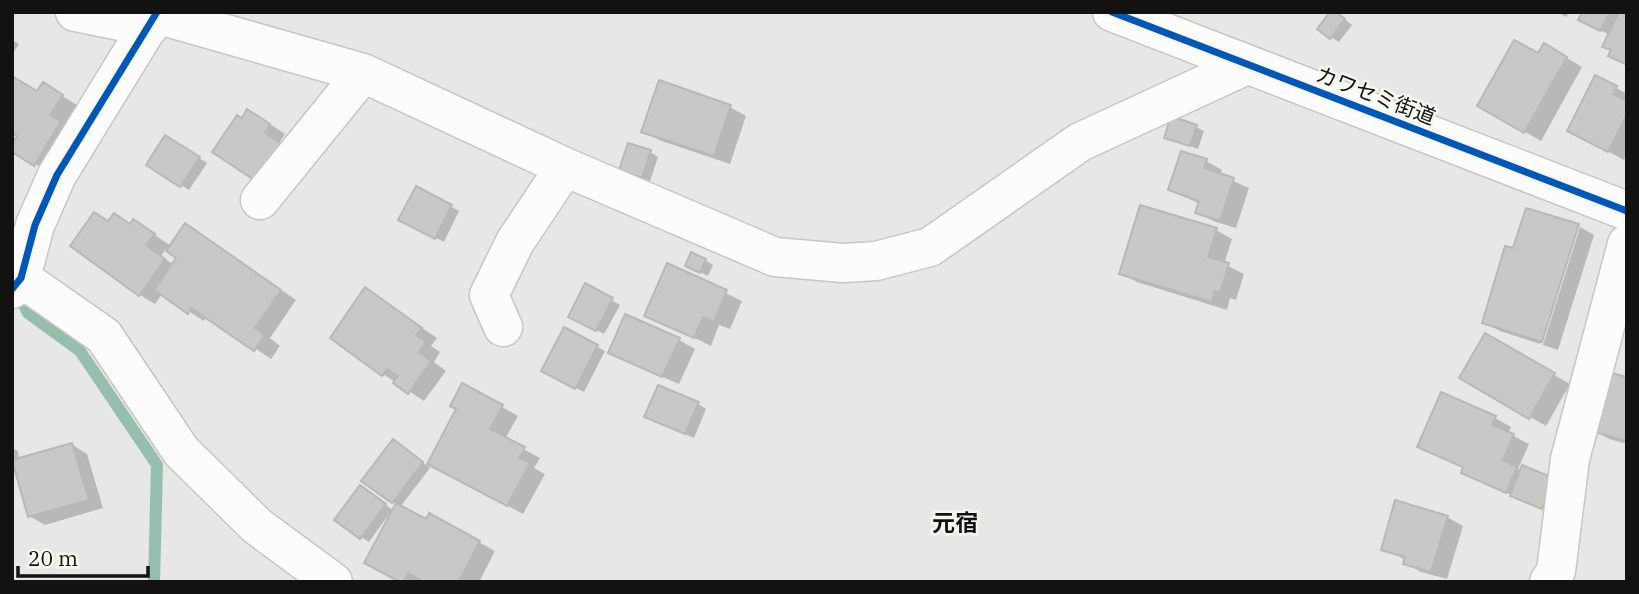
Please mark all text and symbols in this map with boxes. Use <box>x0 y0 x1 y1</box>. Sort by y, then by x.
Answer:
street label: カワセミ街道 <box>1312 59 1440 131</box>
district label: 元宿 <box>932 507 978 537</box>
scale bar <box>18 534 147 578</box>
text: 20 m <box>28 544 78 572</box>

